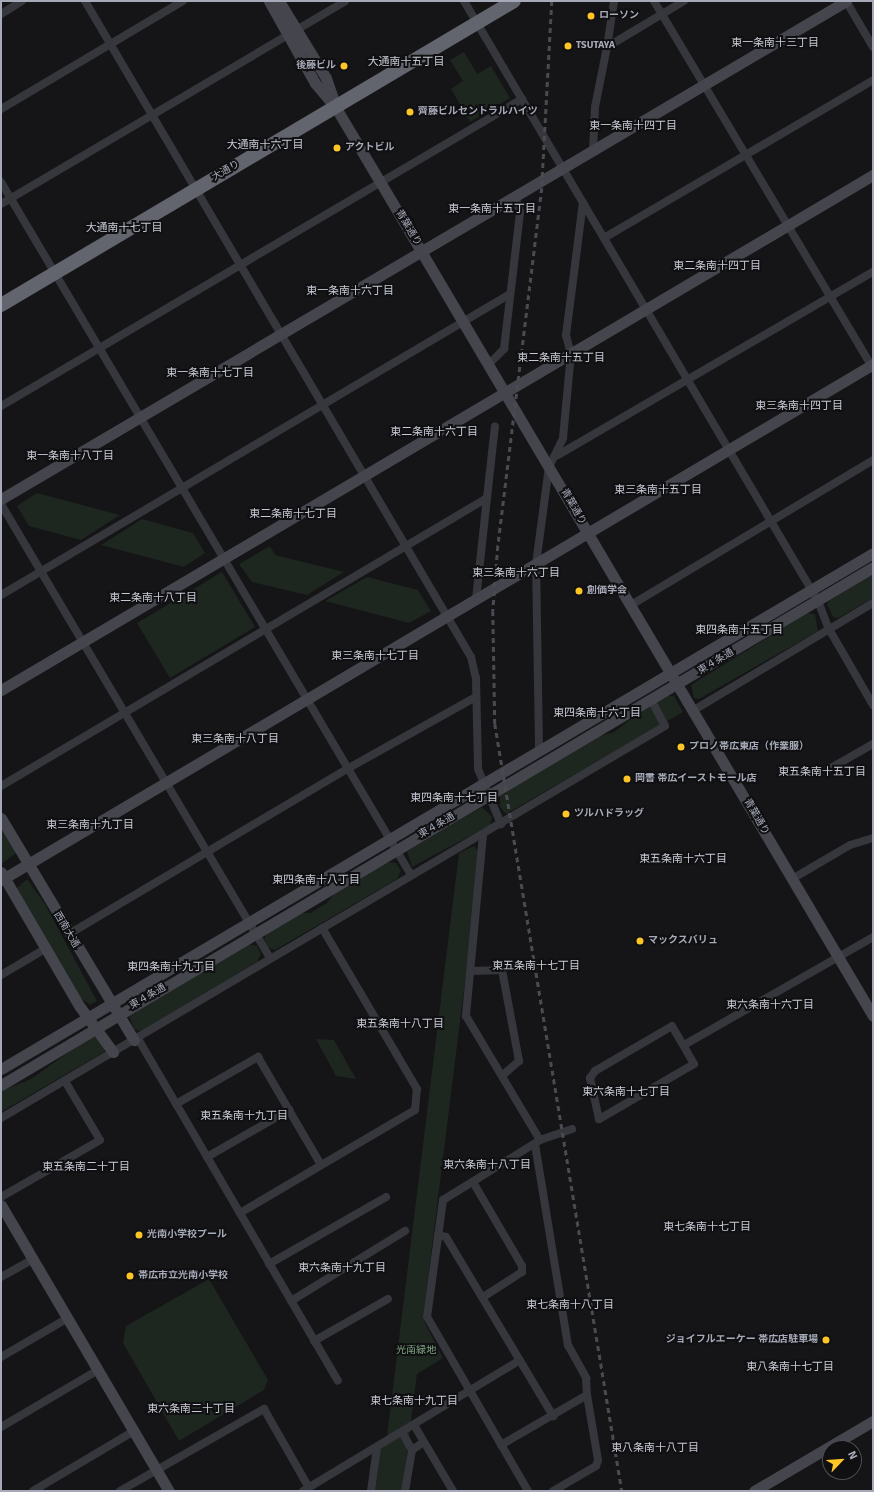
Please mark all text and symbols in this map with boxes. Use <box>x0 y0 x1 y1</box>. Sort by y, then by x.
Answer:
place label: ローソン <box>599 10 639 22</box>
marker: ローソン <box>586 11 596 21</box>
district label: 東一条南十三丁目 <box>731 36 819 50</box>
place label: TSUTAYA <box>576 40 615 52</box>
marker: TSUTAYA <box>563 41 573 51</box>
district label: 大通南十五丁目 <box>368 55 444 69</box>
place label: 後藤ビル <box>296 60 336 72</box>
marker: 後藤ビル <box>339 61 349 71</box>
place label: 齊藤ビルセントラルハイツ <box>418 106 538 118</box>
marker: 齊藤ビルセントラルハイツ <box>405 107 415 117</box>
district label: 東一条南十四丁目 <box>589 119 677 133</box>
district label: 大通南十六丁目 <box>227 138 303 152</box>
place label: アクトビル <box>345 142 395 154</box>
marker: アクトビル <box>332 143 342 153</box>
street label: 大通り <box>210 158 242 184</box>
district label: 東一条南十五丁目 <box>448 202 536 216</box>
street label: 青葉通り <box>393 208 423 248</box>
district label: 大通南十七丁目 <box>86 221 162 235</box>
district label: 東二条南十四丁目 <box>673 259 761 273</box>
district label: 東一条南十六丁目 <box>306 284 394 298</box>
district label: 東二条南十五丁目 <box>517 351 605 365</box>
district label: 東一条南十七丁目 <box>166 366 254 380</box>
district label: 東三条南十四丁目 <box>755 399 843 413</box>
district label: 東二条南十六丁目 <box>390 425 478 439</box>
district label: 東一条南十八丁目 <box>26 449 114 463</box>
district label: 東三条南十五丁目 <box>614 483 702 497</box>
street label: 青葉通り <box>558 487 588 527</box>
district label: 東二条南十七丁目 <box>249 507 337 521</box>
district label: 東三条南十六丁目 <box>472 566 560 580</box>
place label: 創価学会 <box>587 585 627 597</box>
marker: 創価学会 <box>574 586 584 596</box>
district label: 東二条南十八丁目 <box>109 591 197 605</box>
district label: 東四条南十五丁目 <box>695 623 783 637</box>
street label: 東４条通 <box>696 647 736 677</box>
district label: 東三条南十七丁目 <box>331 649 419 663</box>
district label: 東四条南十六丁目 <box>553 706 641 720</box>
district label: 東三条南十八丁目 <box>191 732 279 746</box>
place label: プロノ帯広東店（作業服） <box>689 741 809 753</box>
marker: プロノ帯広東店（作業服） <box>676 742 686 752</box>
district label: 東五条南十五丁目 <box>778 765 866 779</box>
place label: 岡書 帯広イーストモール店 <box>635 773 757 785</box>
marker: 岡書 帯広イーストモール店 <box>622 774 632 784</box>
district label: 東四条南十七丁目 <box>410 791 498 805</box>
street label: 青葉通り <box>741 797 771 837</box>
place label: ツルハドラッグ <box>574 808 644 820</box>
marker: ツルハドラッグ <box>561 809 571 819</box>
street label: 東４条通 <box>417 811 457 841</box>
district label: 東三条南十九丁目 <box>46 818 134 832</box>
district label: 東五条南十六丁目 <box>639 852 727 866</box>
district label: 東四条南十八丁目 <box>272 873 360 887</box>
street label: 西南大通 <box>51 910 81 950</box>
place label: マックスバリュ <box>648 935 718 947</box>
marker: マックスバリュ <box>635 936 645 946</box>
district label: 東五条南十七丁目 <box>492 959 580 973</box>
district label: 東四条南十九丁目 <box>127 960 215 974</box>
street label: 東４条通 <box>128 982 168 1012</box>
district label: 東六条南十六丁目 <box>726 998 814 1012</box>
district label: 東五条南十八丁目 <box>356 1017 444 1031</box>
district label: 東六条南十七丁目 <box>582 1085 670 1099</box>
district label: 東五条南十九丁目 <box>200 1109 288 1123</box>
district label: 東六条南十八丁目 <box>443 1158 531 1172</box>
district label: 東五条南二十丁目 <box>42 1160 130 1174</box>
district label: 東七条南十七丁目 <box>663 1220 751 1234</box>
place label: 光南小学校プール <box>147 1229 227 1241</box>
marker: 光南小学校プール <box>134 1230 144 1240</box>
district label: 東六条南十九丁目 <box>298 1261 386 1275</box>
place label: 帯広市立光南小学校 <box>138 1270 228 1282</box>
marker: 帯広市立光南小学校 <box>125 1271 135 1281</box>
district label: 東七条南十八丁目 <box>526 1298 614 1312</box>
place label: ジョイフルエーケー 帯広店駐車場 <box>666 1334 818 1346</box>
marker: ジョイフルエーケー 帯広店駐車場 <box>821 1335 831 1345</box>
park label: 光南緑地 <box>396 1345 436 1357</box>
district label: 東八条南十七丁目 <box>746 1360 834 1374</box>
district label: 東七条南十九丁目 <box>370 1394 458 1408</box>
district label: 東六条南二十丁目 <box>147 1402 235 1416</box>
north arrow <box>822 1440 862 1480</box>
district label: 東八条南十八丁目 <box>611 1441 699 1455</box>
text: N <box>845 1449 860 1461</box>

